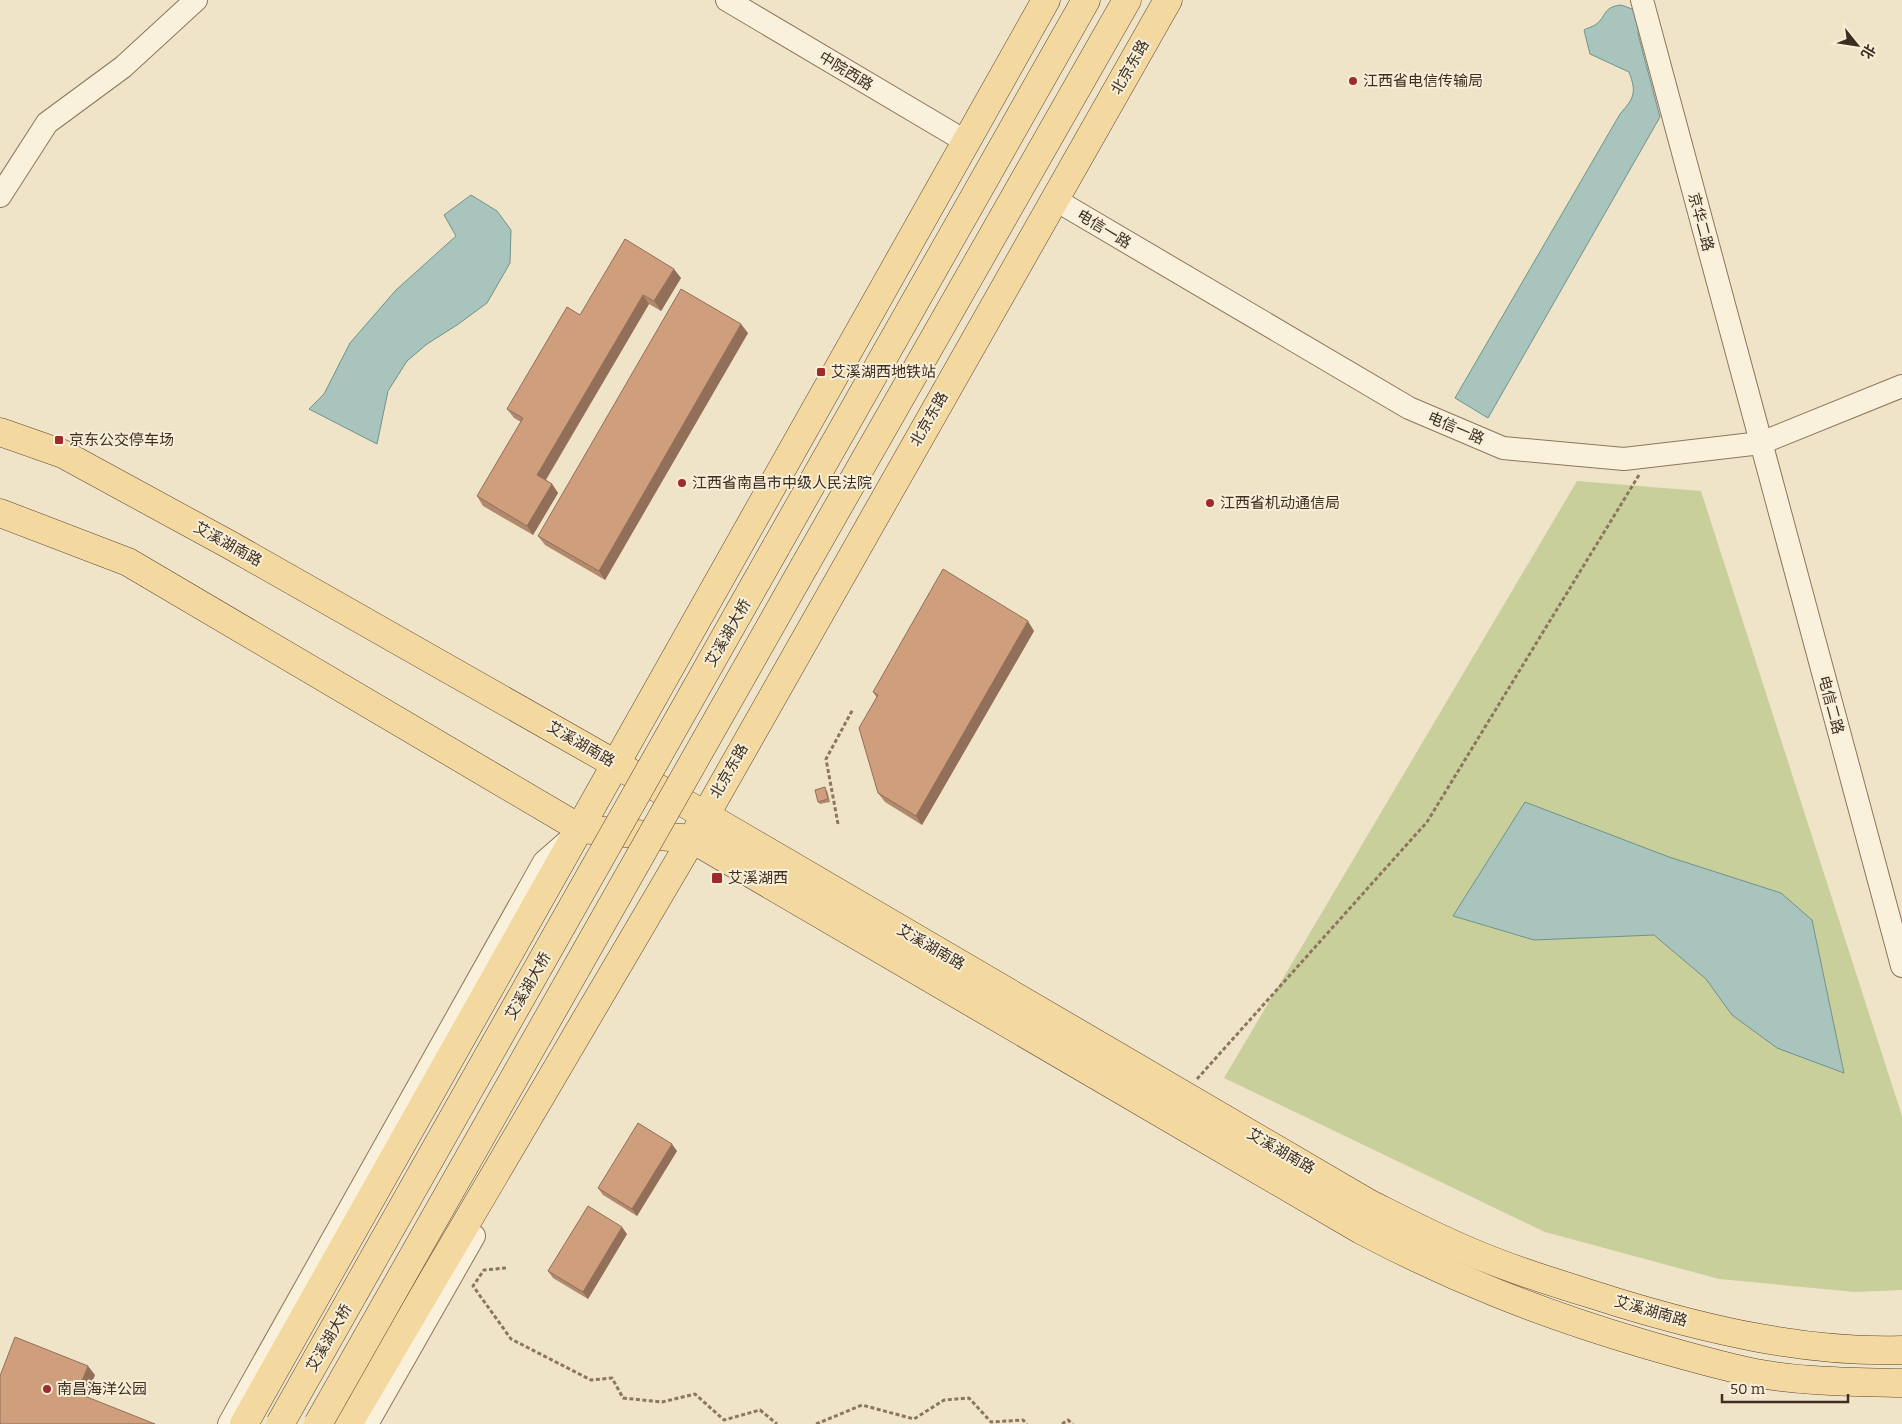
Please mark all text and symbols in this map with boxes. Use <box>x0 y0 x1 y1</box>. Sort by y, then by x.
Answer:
north arrow <box>1832 20 1882 70</box>
street label: 北京东路 <box>1107 37 1153 97</box>
text: 北 <box>1857 41 1879 62</box>
street label: 中院西路 <box>816 48 876 94</box>
place label: 江西省电信传输局 <box>1363 72 1483 90</box>
marker: 江西省电信传输局 <box>1347 75 1359 87</box>
street label: 京华二路 <box>1685 191 1717 253</box>
street label: 电信一路 <box>1074 206 1134 252</box>
place label: 艾溪湖西地铁站 <box>831 363 936 381</box>
marker: 艾溪湖西地铁站 <box>815 366 827 378</box>
street label: 北京东路 <box>906 389 952 449</box>
street label: 电信一路 <box>1425 408 1487 448</box>
place label: 京东公交停车场 <box>69 431 174 449</box>
marker: 京东公交停车场 <box>53 434 65 446</box>
place label: 江西省南昌市中级人民法院 <box>692 474 872 492</box>
marker: 江西省南昌市中级人民法院 <box>676 477 688 489</box>
place label: 江西省机动通信局 <box>1220 494 1340 512</box>
marker: 江西省机动通信局 <box>1204 497 1216 509</box>
street label: 艾溪湖南路 <box>191 518 265 570</box>
street label: 艾溪湖大桥 <box>701 596 755 670</box>
street label: 电信二路 <box>1815 674 1847 736</box>
street label: 艾溪湖南路 <box>544 717 618 771</box>
street label: 北京东路 <box>706 741 752 801</box>
place label: 艾溪湖西 <box>728 869 788 887</box>
marker: 艾溪湖西 <box>710 871 724 885</box>
street label: 艾溪湖南路 <box>894 920 968 974</box>
street label: 艾溪湖大桥 <box>501 949 555 1023</box>
street label: 艾溪湖南路 <box>1244 1124 1318 1178</box>
street label: 艾溪湖南路 <box>1612 1292 1690 1330</box>
street label: 艾溪湖大桥 <box>302 1301 356 1375</box>
scale bar <box>1722 1372 1848 1404</box>
place label: 南昌海洋公园 <box>57 1380 147 1398</box>
text: 50 m <box>1730 1380 1766 1398</box>
marker: 南昌海洋公园 <box>41 1383 53 1395</box>

